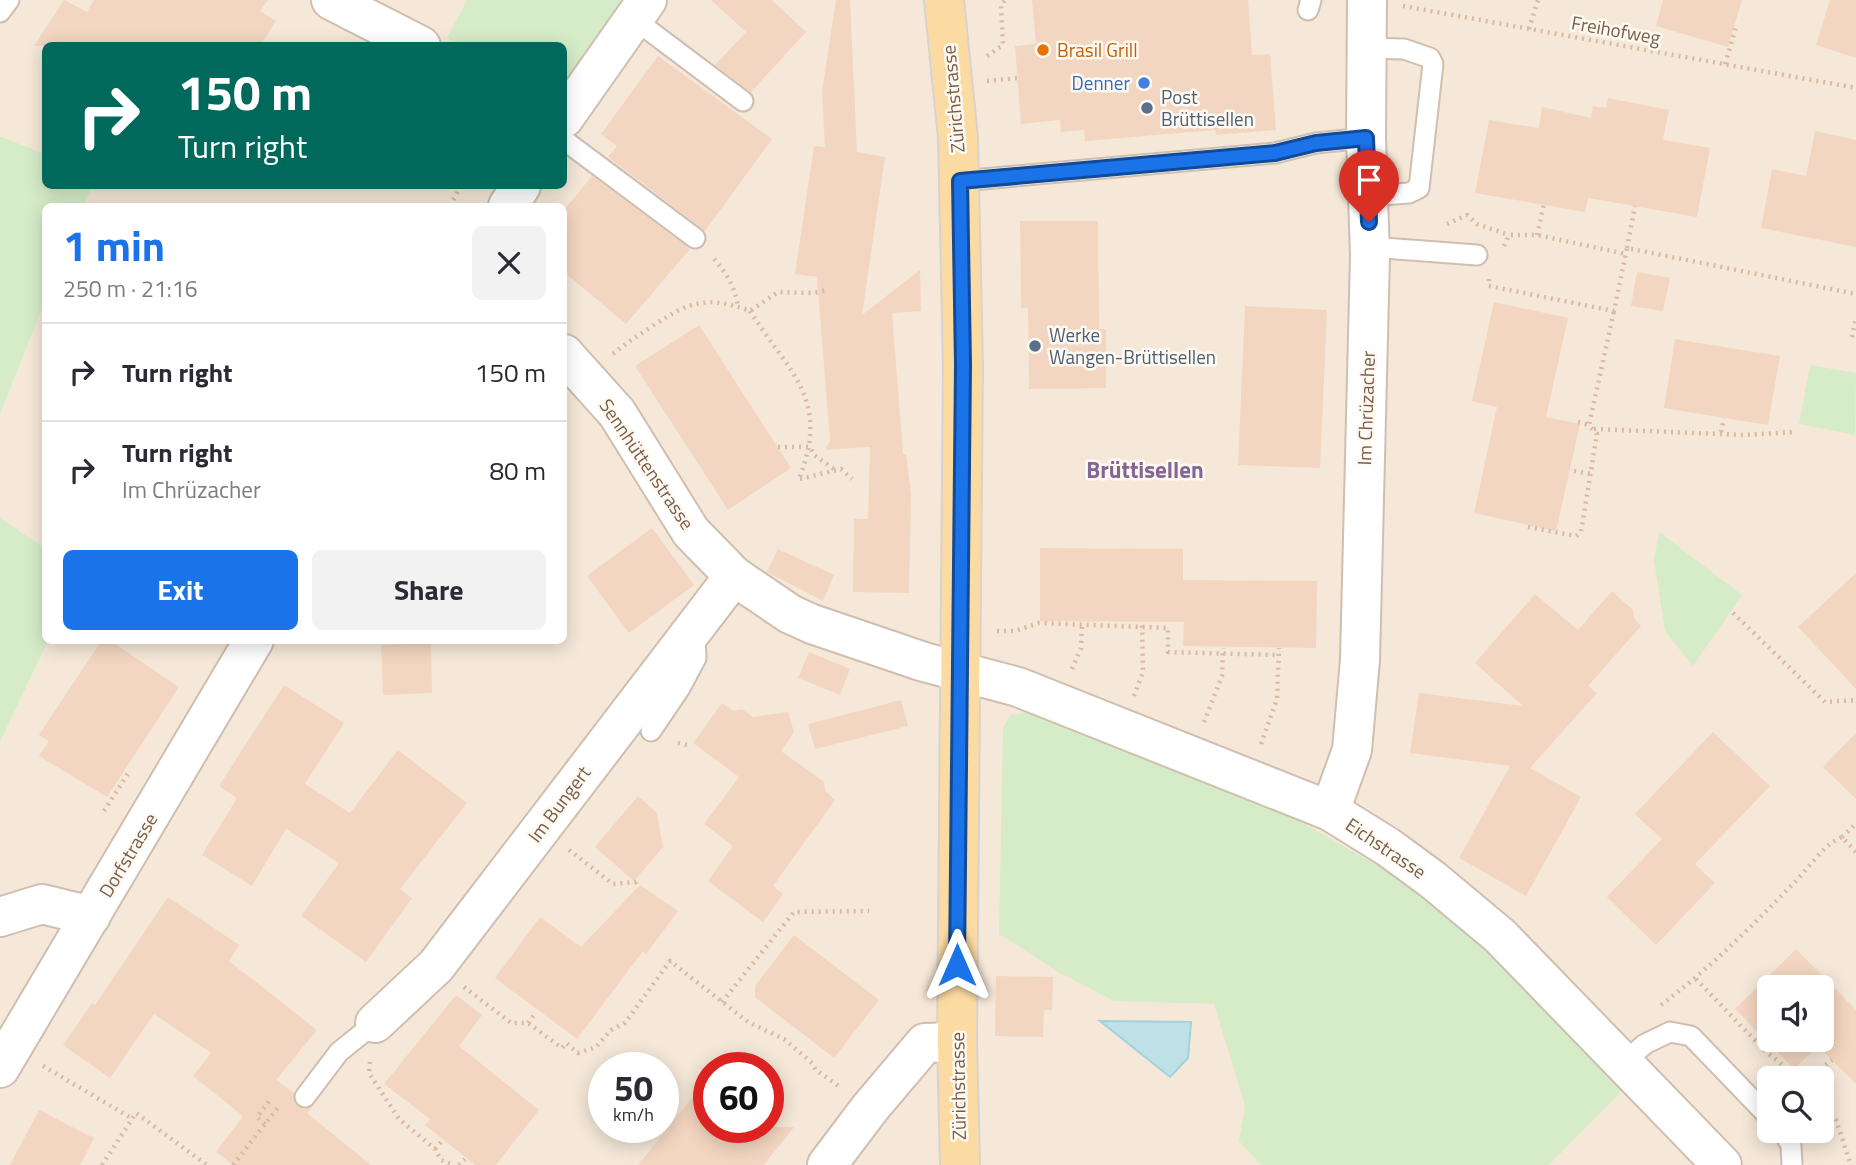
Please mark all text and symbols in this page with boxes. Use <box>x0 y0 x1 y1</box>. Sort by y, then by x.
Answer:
street label: Freihofweg <box>1569 7 1663 52</box>
place label: Brasil Grill <box>1057 35 1138 64</box>
marker: Brasil Grill <box>1035 42 1051 58</box>
street label: Zürichstrasse <box>933 44 972 154</box>
text: 150 m <box>178 54 312 129</box>
place label: Denner <box>1072 68 1130 97</box>
icon: right <box>63 70 154 161</box>
marker: Denner <box>1136 75 1152 91</box>
place label: Post Brüttisellen <box>1161 82 1254 133</box>
marker: Post Brüttisellen <box>1139 100 1155 116</box>
text: Turn right <box>178 122 307 170</box>
pin <box>1339 150 1399 222</box>
icon: arrive <box>1350 161 1388 199</box>
text: 1 min <box>63 213 165 277</box>
button: close <box>472 226 546 300</box>
text: 250 m · 21:16 <box>63 271 198 306</box>
place label: Werke Wangen-Brüttisellen <box>1049 320 1216 371</box>
marker: Werke Wangen-Brüttisellen <box>1027 338 1043 354</box>
street label: Im Chrüzacher <box>1349 350 1382 466</box>
icon: right <box>63 353 101 391</box>
text: Turn right <box>122 353 233 392</box>
text: 150 m <box>475 353 546 392</box>
street label: Sennhüttenstrasse <box>593 392 702 535</box>
text: Turn right <box>122 433 233 472</box>
icon: right <box>63 451 101 489</box>
text: 80 m <box>489 451 546 490</box>
district label: Brüttisellen <box>1086 452 1204 487</box>
text: Im Chrüzacher <box>122 472 261 507</box>
button: Exit <box>63 550 298 630</box>
button: Share <box>312 550 546 630</box>
street label: Im Bungert <box>520 759 597 848</box>
street label: Dorfstrasse <box>91 807 164 903</box>
street label: Eichstrasse <box>1340 810 1433 885</box>
position arrow <box>920 928 994 1002</box>
map controls <box>1757 975 1834 1143</box>
button: sound <box>1757 975 1834 1052</box>
street label: Zürichstrasse <box>942 1032 973 1140</box>
speed limit sign: 60 <box>693 1052 784 1143</box>
text: 50 <box>614 1061 653 1115</box>
button: search <box>1757 1066 1834 1143</box>
text: km/h <box>613 1101 654 1128</box>

